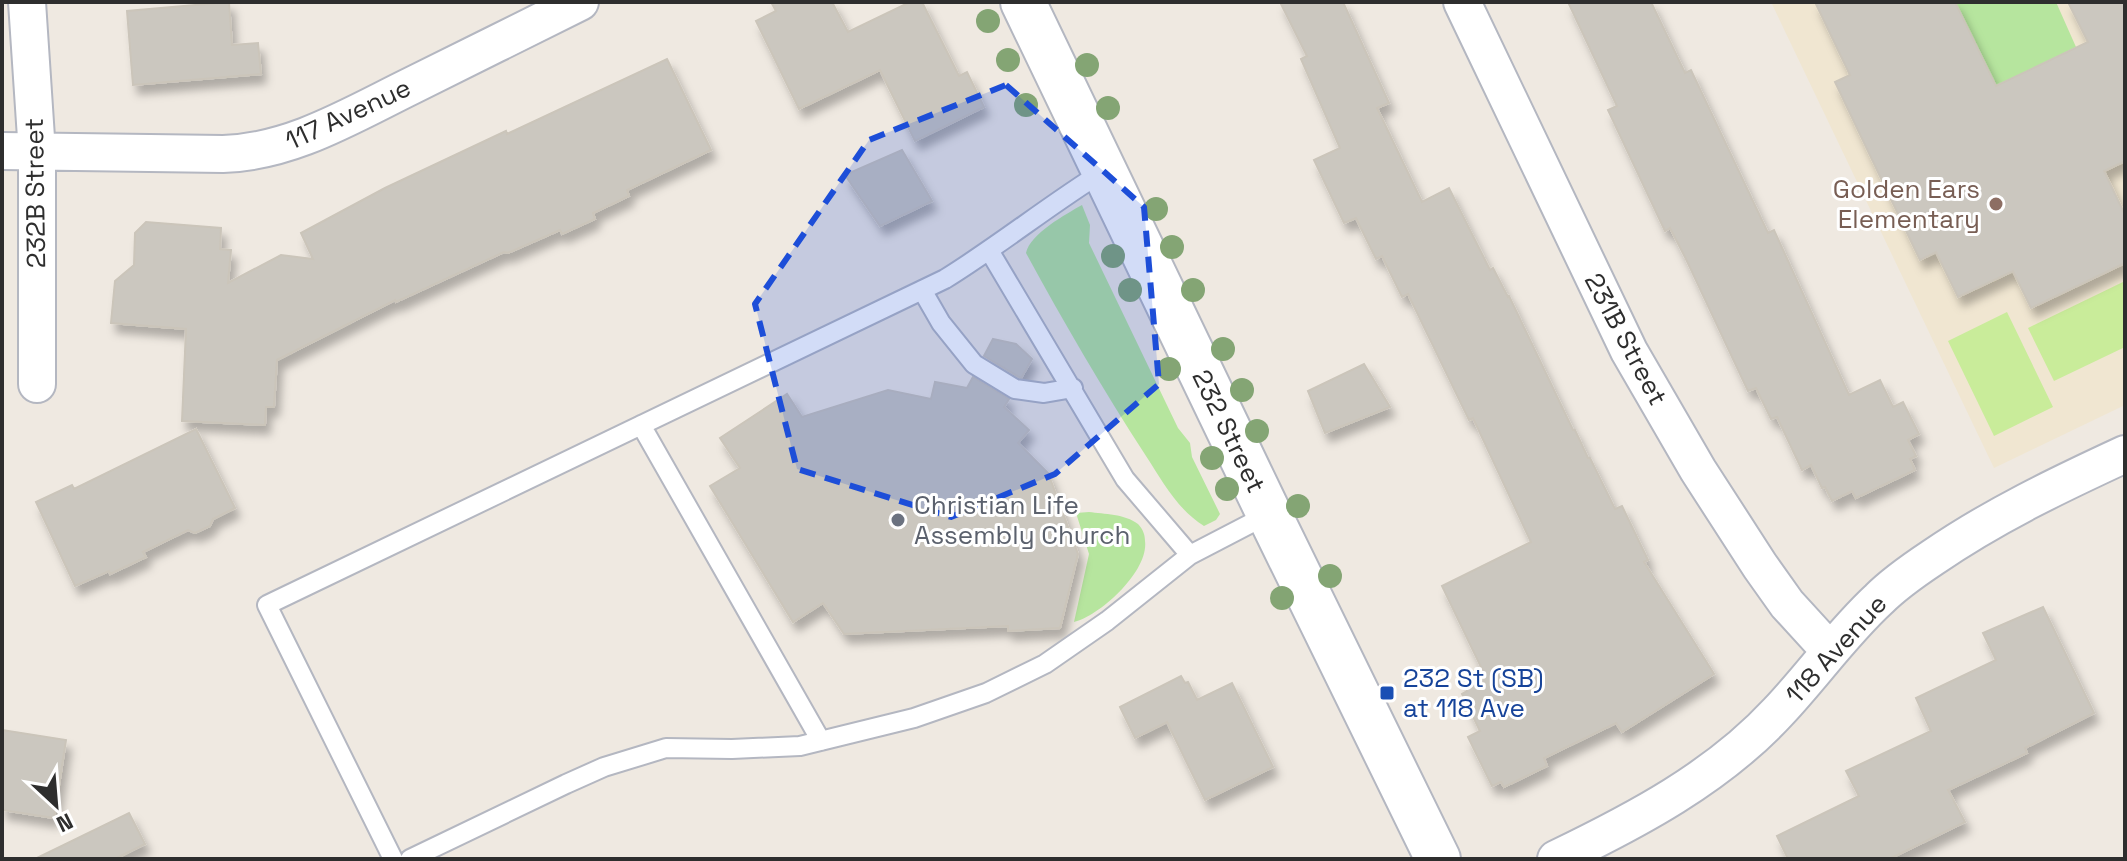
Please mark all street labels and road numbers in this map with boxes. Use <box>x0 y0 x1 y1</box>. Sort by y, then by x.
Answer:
street label: 117 Avenue <box>280 70 416 158</box>
street label: 232B Street <box>17 118 53 268</box>
street label: 231B Street <box>1577 267 1675 411</box>
street label: 232 Street <box>1185 364 1273 498</box>
street label: 118 Avenue <box>1778 587 1894 711</box>

